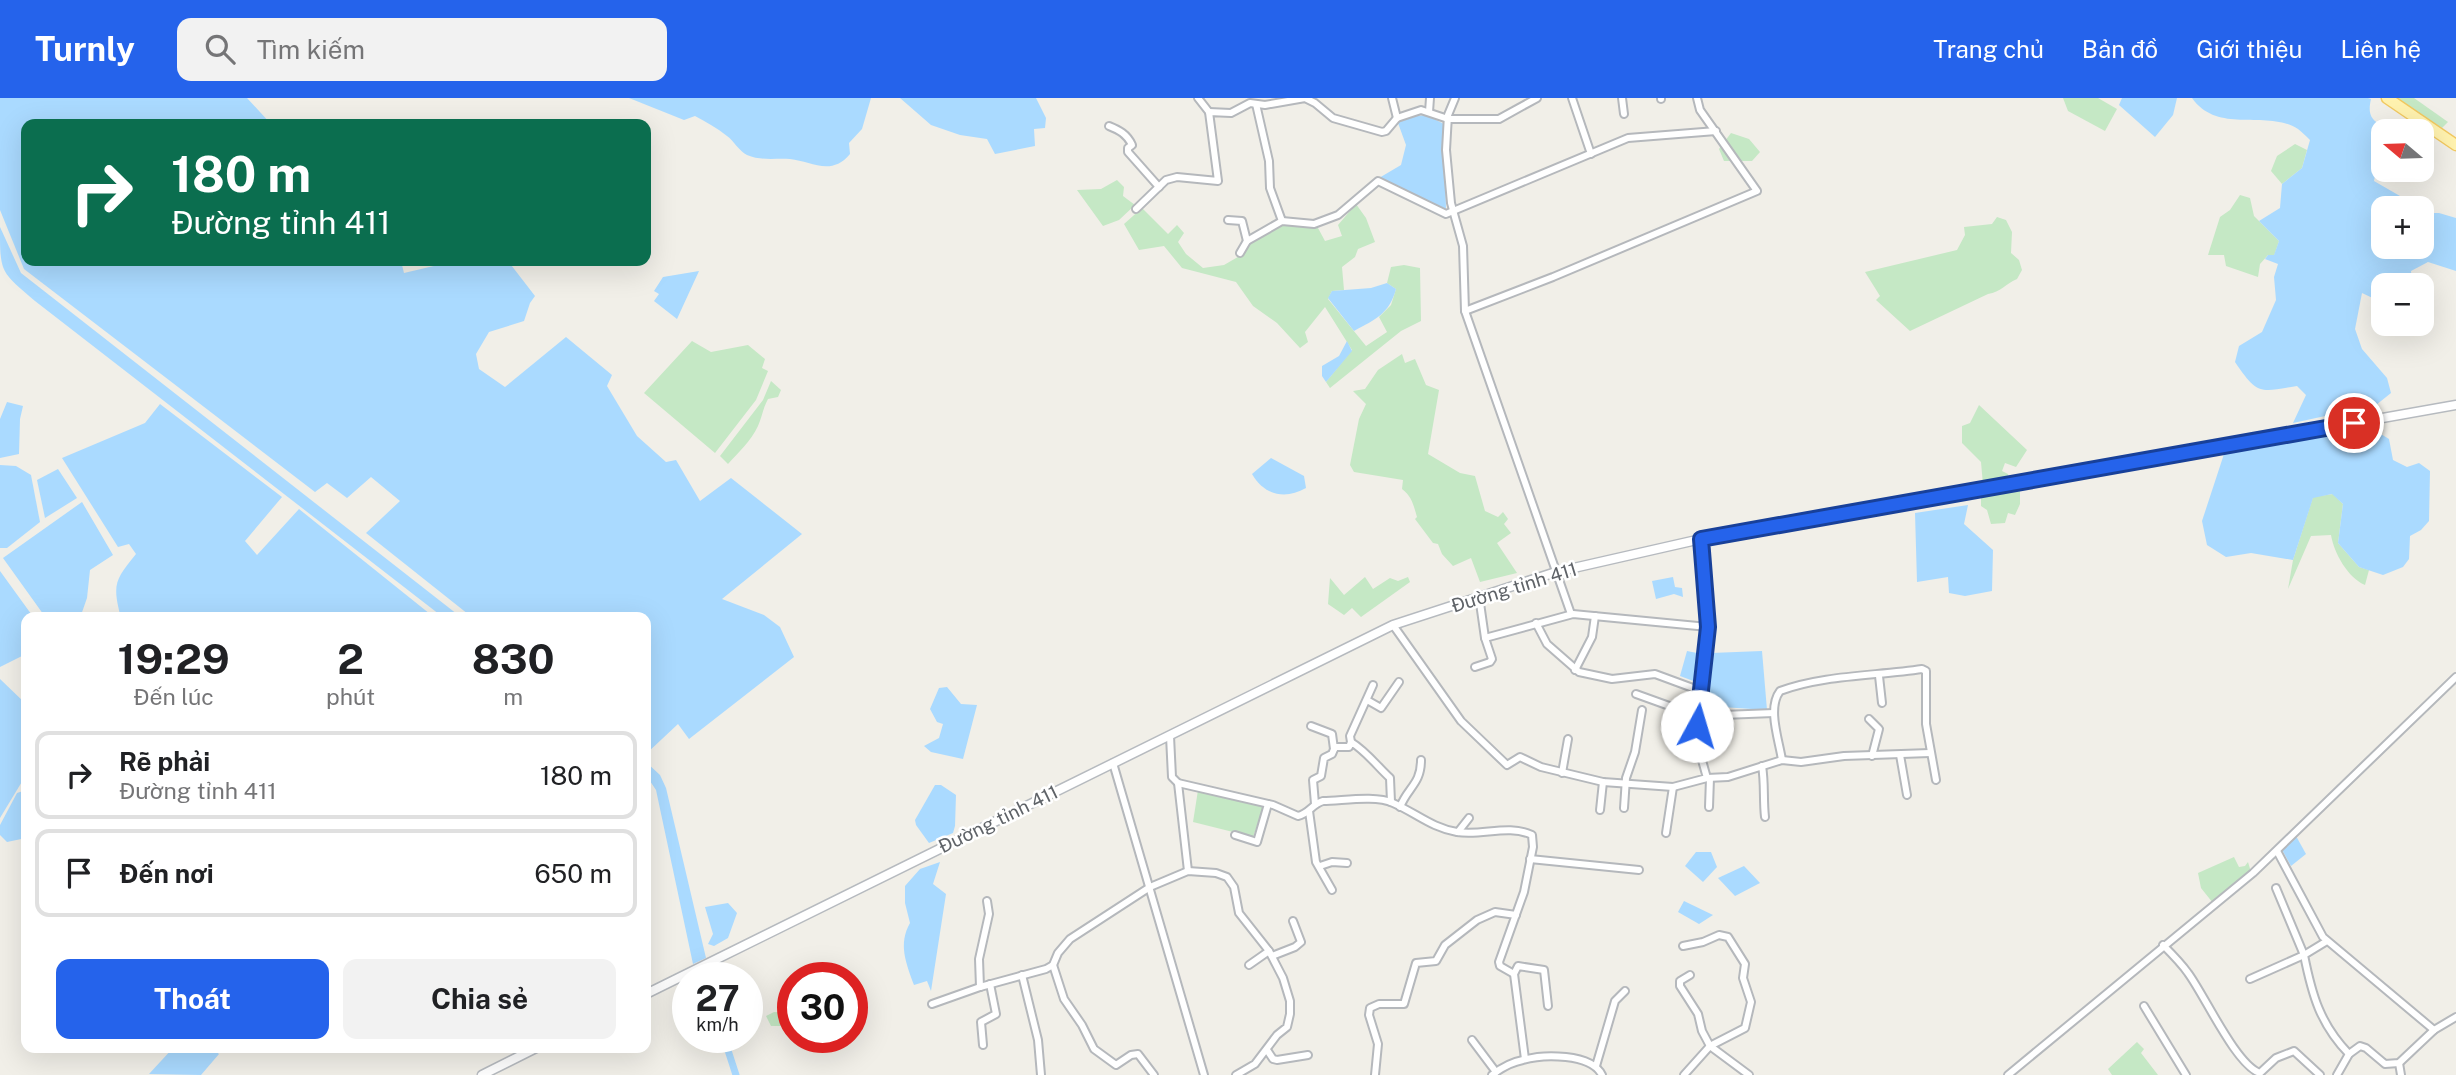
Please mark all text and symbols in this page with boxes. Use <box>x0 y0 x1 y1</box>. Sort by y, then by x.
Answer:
search box <box>177 18 667 81</box>
text: Turnly <box>35 30 135 68</box>
icon: search <box>201 30 239 68</box>
text: Tìm kiếm <box>257 34 365 65</box>
text: Trang chủ <box>1933 35 2044 63</box>
text: Bản đồ <box>2082 35 2158 63</box>
text: Giới thiệu <box>2196 35 2302 63</box>
text: Liên hệ <box>2340 35 2421 63</box>
north arrow <box>2371 119 2434 182</box>
map controls <box>2371 119 2434 336</box>
text: 180 m <box>171 145 311 203</box>
icon: right <box>56 147 147 238</box>
button: + <box>2371 196 2434 259</box>
text: Đường tỉnh 411 <box>171 204 390 241</box>
button: − <box>2371 273 2434 336</box>
pin <box>2324 393 2384 453</box>
icon: arrive <box>2335 404 2373 442</box>
street label: Đường tỉnh 411 <box>1448 557 1580 617</box>
text: 19:29 <box>117 634 230 683</box>
text: 2 <box>337 634 364 683</box>
text: 830 <box>472 634 555 683</box>
text: Đến lúc <box>133 683 214 710</box>
text: phút <box>326 683 375 710</box>
text: m <box>503 683 523 710</box>
position arrow <box>1660 689 1734 763</box>
text: Rẽ phải <box>119 746 210 777</box>
icon: right <box>60 756 98 794</box>
text: 180 m <box>540 760 612 791</box>
text: Đường tỉnh 411 <box>119 777 277 804</box>
street label: Đường tỉnh 411 <box>935 781 1061 857</box>
icon: arrive <box>60 854 98 892</box>
text: Đến nơi <box>119 858 214 889</box>
text: 650 m <box>534 858 612 889</box>
button: Thoát <box>56 959 329 1039</box>
button: Chia sẻ <box>343 959 616 1039</box>
speed limit sign: 30 <box>777 962 868 1053</box>
text: 27 <box>695 978 740 1019</box>
text: km/h <box>696 1014 739 1035</box>

